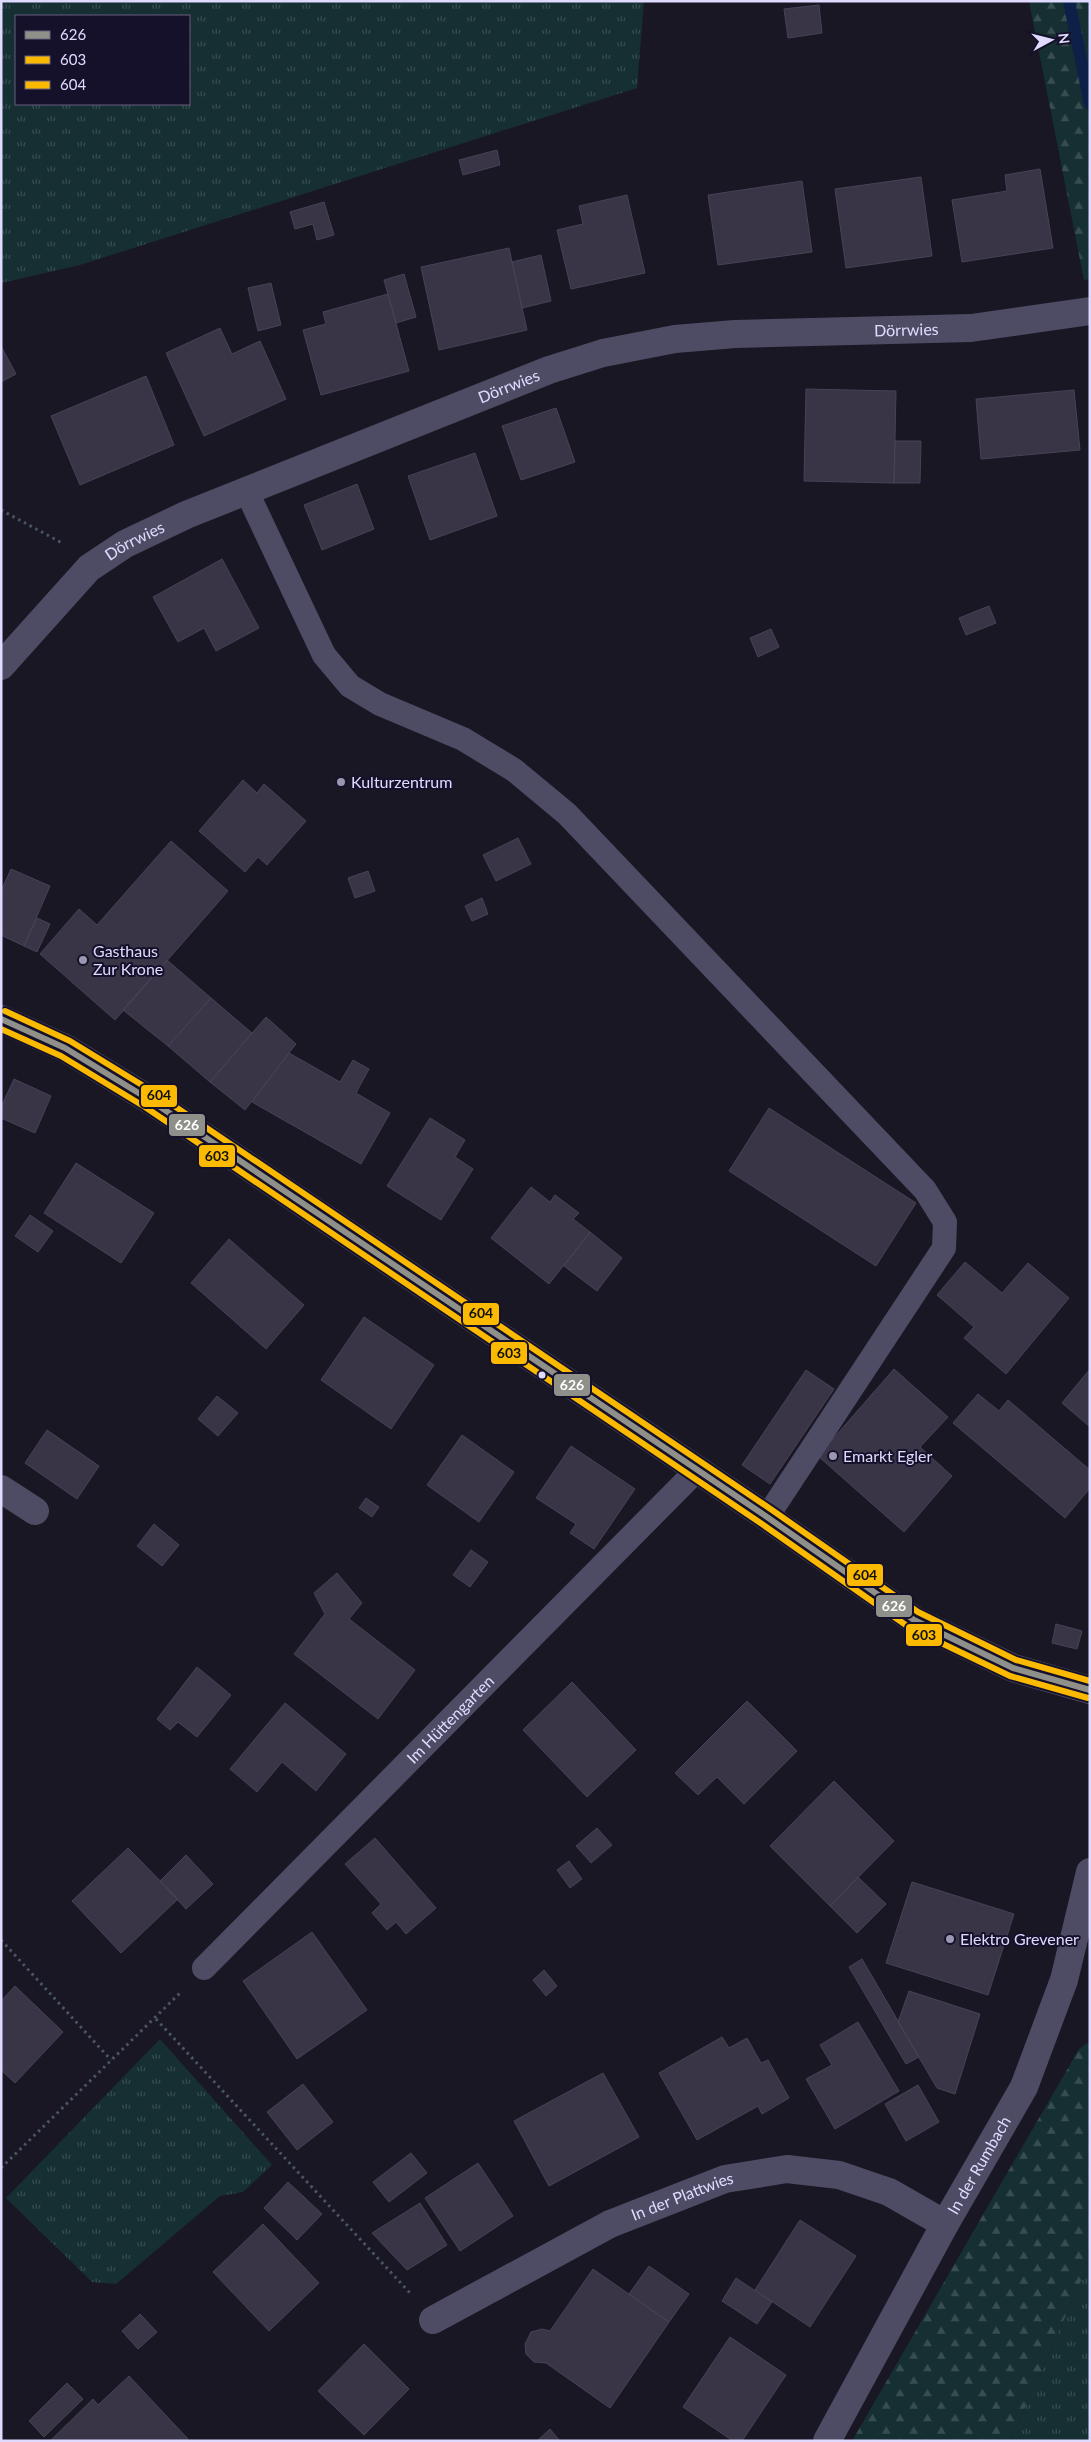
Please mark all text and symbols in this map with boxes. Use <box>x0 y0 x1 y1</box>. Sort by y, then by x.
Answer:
legend <box>15 15 190 105</box>
north arrow <box>1026 15 1076 65</box>
text: 626 <box>60 25 86 43</box>
text: N <box>1055 32 1073 45</box>
text: 603 <box>60 50 86 68</box>
text: 604 <box>60 75 86 93</box>
street label: Dörrwies <box>874 319 939 339</box>
street label: Dörrwies <box>475 365 542 406</box>
street label: Dörrwies <box>101 517 167 564</box>
place label: Kulturzentrum <box>351 772 452 791</box>
marker: Kulturzentrum <box>335 776 347 788</box>
place label: Gasthaus Zur Krone <box>93 941 163 978</box>
marker: Gasthaus Zur Krone <box>77 954 89 966</box>
line badge: 604 <box>140 1084 178 1108</box>
text: 604 <box>147 1086 171 1103</box>
line badge: 626 <box>168 1113 206 1137</box>
text: 626 <box>175 1116 199 1133</box>
line badge: 603 <box>198 1144 236 1168</box>
text: 603 <box>205 1147 229 1164</box>
line badge: 604 <box>462 1302 500 1326</box>
text: 604 <box>469 1304 493 1321</box>
line badge: 603 <box>490 1341 528 1365</box>
text: 603 <box>497 1344 521 1361</box>
unlabelled marker <box>537 1370 547 1380</box>
line badge: 626 <box>553 1373 591 1397</box>
text: 626 <box>560 1376 584 1393</box>
place label: Emarkt Egler <box>843 1446 932 1465</box>
marker: Emarkt Egler <box>827 1450 839 1462</box>
line badge: 604 <box>846 1563 884 1587</box>
text: 604 <box>853 1566 877 1583</box>
line badge: 626 <box>875 1594 913 1618</box>
text: 626 <box>882 1597 906 1614</box>
line badge: 603 <box>905 1623 943 1647</box>
text: 603 <box>912 1626 936 1643</box>
street label: Im Hüttengarten <box>402 1671 497 1767</box>
place label: Elektro Grevener <box>960 1929 1079 1948</box>
marker: Elektro Grevener <box>944 1933 956 1945</box>
street label: In der Rumbach <box>943 2113 1014 2217</box>
street label: In der Plattwies <box>628 2168 735 2224</box>

